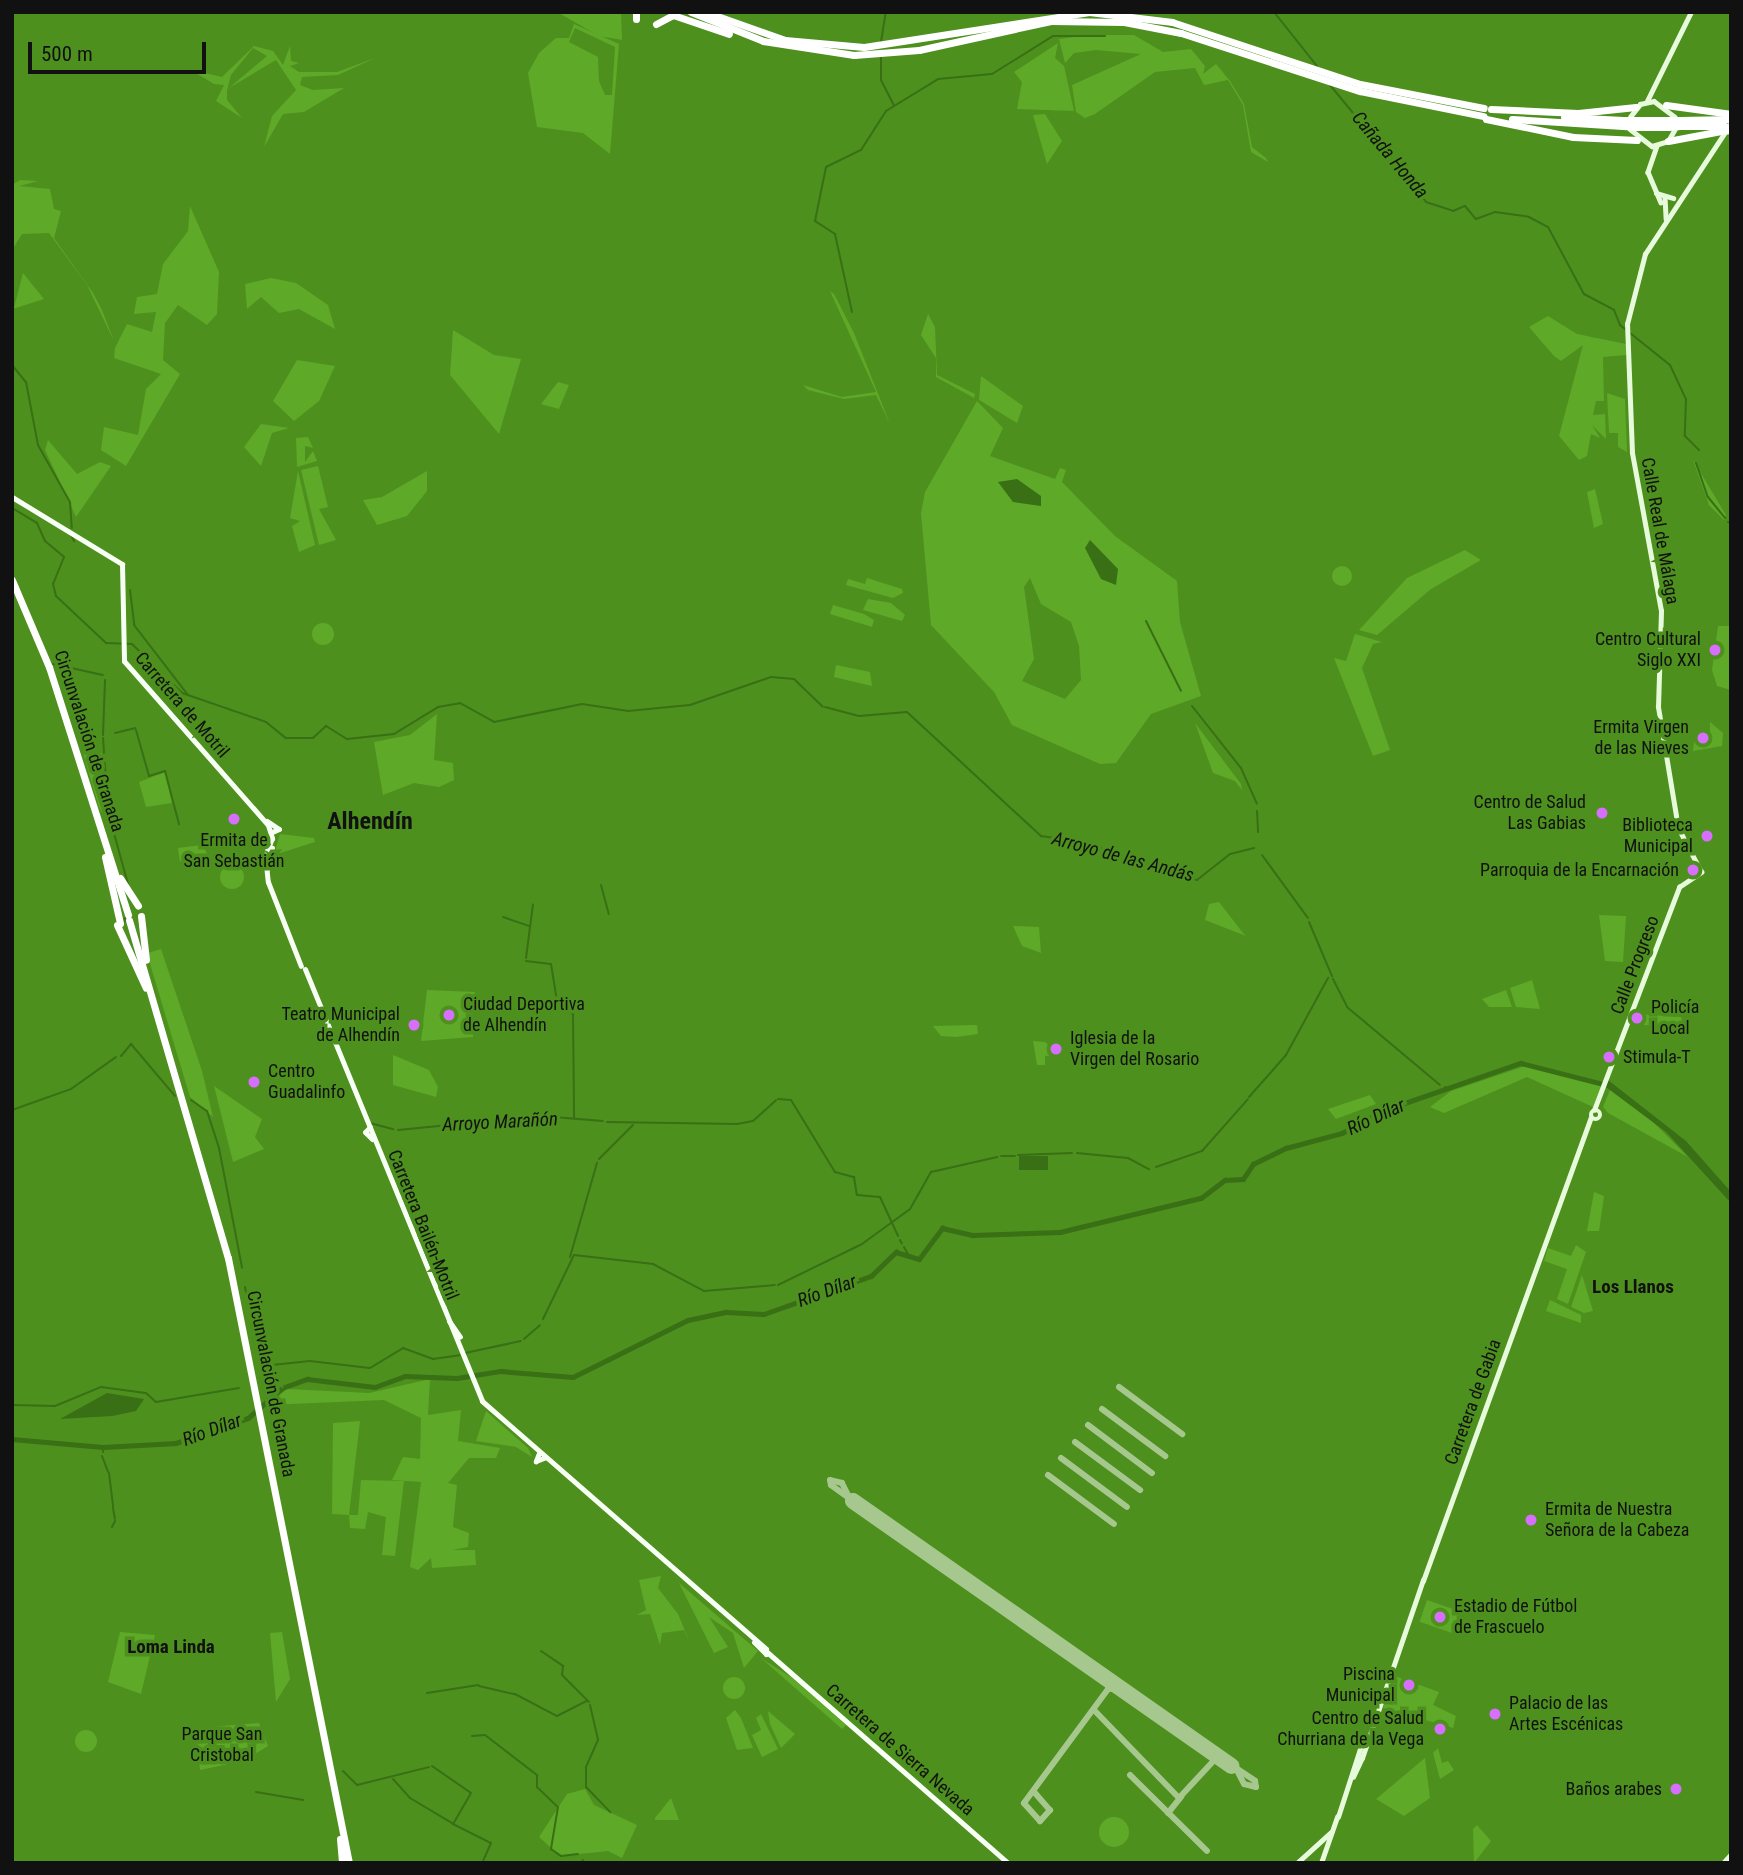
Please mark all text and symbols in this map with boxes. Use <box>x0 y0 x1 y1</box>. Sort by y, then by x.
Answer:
scale bar <box>32 28 210 72</box>
text: 500 m <box>41 42 93 66</box>
water label: Cañada Honda <box>1347 107 1433 203</box>
street label: Calle Real de Málaga <box>1636 456 1684 606</box>
place label: Centro Cultural Siglo XXI <box>1595 629 1701 672</box>
marker: Centro Cultural Siglo XXI <box>1707 642 1723 658</box>
street label: Circunvalación de Granada <box>49 648 129 834</box>
street label: Carretera de Motril <box>130 648 234 762</box>
place label: Ermita Virgen de las Nieves <box>1593 717 1689 760</box>
marker: Ermita Virgen de las Nieves <box>1695 730 1711 746</box>
place label: Centro de Salud Las Gabias <box>1474 792 1586 834</box>
marker: Centro de Salud Las Gabias <box>1592 803 1612 823</box>
district label: Alhendín <box>327 808 413 836</box>
marker: Ermita de San Sebastián <box>226 811 242 827</box>
place label: Biblioteca Municipal <box>1622 815 1693 858</box>
water label: Arroyo de las Andás <box>1050 827 1196 887</box>
marker: Biblioteca Municipal <box>1699 828 1715 844</box>
place label: Ermita de San Sebastián <box>183 830 285 872</box>
place label: Parroquia de la Encarnación <box>1480 859 1679 881</box>
marker: Parroquia de la Encarnación <box>1685 862 1701 878</box>
street label: Calle Progreso <box>1606 913 1664 1017</box>
place label: Ciudad Deportiva de Alhendín <box>463 994 585 1036</box>
place label: Policía Local <box>1651 997 1699 1040</box>
place label: Teatro Municipal de Alhendín <box>281 1004 400 1046</box>
marker: Ciudad Deportiva de Alhendín <box>441 1007 457 1023</box>
marker: Policía Local <box>1629 1010 1645 1026</box>
marker: Teatro Municipal de Alhendín <box>406 1017 422 1033</box>
place label: Iglesia de la Virgen del Rosario <box>1070 1028 1199 1070</box>
marker: Iglesia de la Virgen del Rosario <box>1048 1041 1064 1057</box>
place label: Stimula-T <box>1623 1046 1691 1068</box>
marker: Stimula-T <box>1601 1049 1617 1065</box>
place label: Centro Guadalinfo <box>268 1061 345 1104</box>
marker: Centro Guadalinfo <box>246 1074 262 1090</box>
water label: Río Dílar <box>1343 1094 1409 1140</box>
water label: Arroyo Marañón <box>442 1108 558 1136</box>
street label: Carretera Bailén-Motril <box>383 1147 463 1303</box>
water label: Río Dílar <box>794 1270 860 1312</box>
district label: Los Llanos <box>1592 1276 1674 1298</box>
street label: Circunvalación de Granada <box>242 1289 300 1479</box>
street label: Carretera de Gabia <box>1440 1336 1506 1468</box>
water label: Río Dílar <box>179 1409 245 1451</box>
place label: Ermita de Nuestra Señora de la Cabeza <box>1545 1499 1689 1542</box>
marker: Ermita de Nuestra Señora de la Cabeza <box>1523 1512 1539 1528</box>
place label: Estadio de Fútbol de Frascuelo <box>1454 1596 1577 1638</box>
marker: Estadio de Fútbol de Frascuelo <box>1432 1609 1448 1625</box>
district label: Loma Linda <box>127 1636 215 1658</box>
place label: Piscina Municipal <box>1326 1664 1395 1706</box>
marker: Piscina Municipal <box>1401 1677 1417 1693</box>
street label: Carretera de Sierra Nevada <box>821 1680 979 1820</box>
place label: Palacio de las Artes Escénicas <box>1509 1693 1623 1736</box>
marker: Palacio de las Artes Escénicas <box>1487 1706 1503 1722</box>
place label: Centro de Salud Churriana de la Vega <box>1277 1708 1424 1750</box>
marker: Centro de Salud Churriana de la Vega <box>1430 1719 1450 1739</box>
park label: Parque San Cristobal <box>182 1724 262 1766</box>
place label: Baños arabes <box>1566 1778 1662 1800</box>
marker: Baños arabes <box>1668 1781 1684 1797</box>

